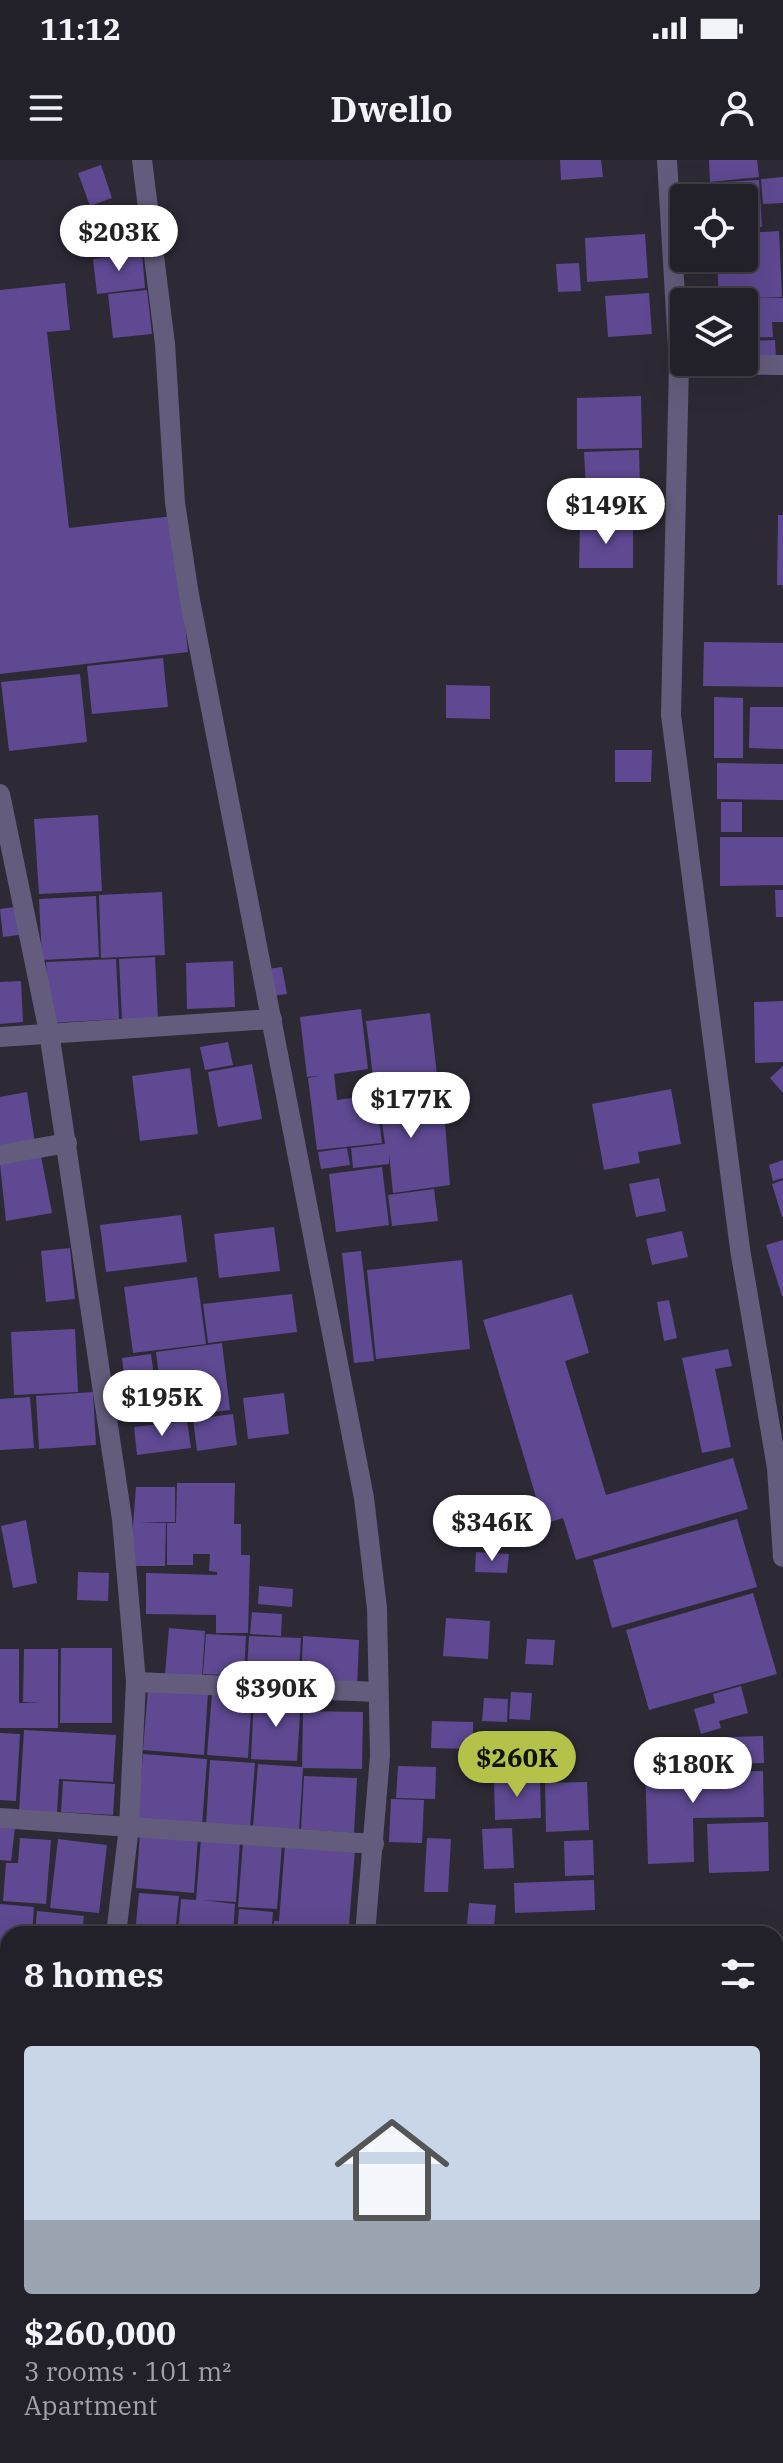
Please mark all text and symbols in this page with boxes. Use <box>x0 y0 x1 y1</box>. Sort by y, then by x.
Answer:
text: 11:12 <box>40 9 121 48</box>
text: Dwello <box>330 85 453 132</box>
icon: menu <box>24 86 68 130</box>
icon: person <box>715 86 759 130</box>
map controls <box>670 184 758 376</box>
button: locate <box>670 184 758 272</box>
pin: $203K <box>63 205 175 273</box>
text: $203K <box>78 214 160 248</box>
button: layers <box>670 288 758 376</box>
pin: $149K <box>550 478 662 546</box>
text: $149K <box>565 487 647 521</box>
pin: $177K <box>355 1072 467 1140</box>
text: $177K <box>370 1081 452 1115</box>
pin: $195K <box>106 1370 218 1438</box>
text: $195K <box>121 1379 203 1413</box>
pin: $346K <box>436 1495 548 1563</box>
text: $346K <box>451 1504 533 1538</box>
pin: $390K <box>220 1661 332 1729</box>
text: $390K <box>235 1670 317 1704</box>
pin: $260K <box>461 1731 573 1799</box>
pin: $180K <box>637 1737 749 1805</box>
text: $260K <box>476 1740 558 1774</box>
text: $180K <box>652 1746 734 1780</box>
text: 8 homes <box>24 1952 164 1996</box>
icon: filters <box>716 1952 760 1996</box>
icon: home <box>320 2098 464 2242</box>
text: $260,000 <box>24 2310 176 2354</box>
text: 3 rooms · 101 m² <box>24 2354 231 2388</box>
text: Apartment <box>24 2388 157 2422</box>

